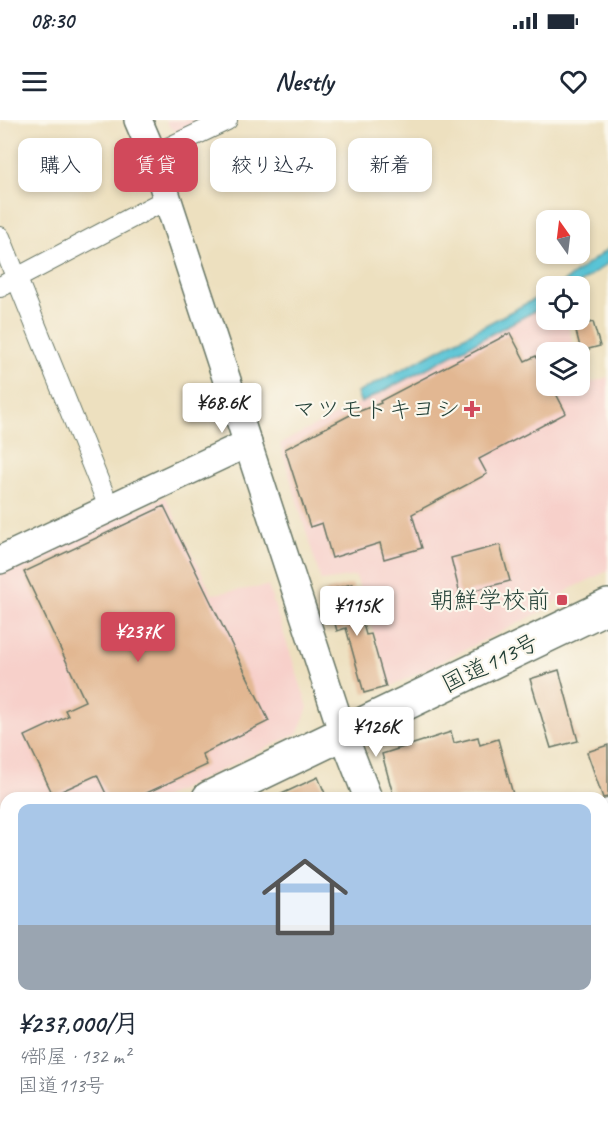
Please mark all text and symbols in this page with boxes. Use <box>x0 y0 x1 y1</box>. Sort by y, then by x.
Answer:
text: 08:30 <box>30 7 74 35</box>
text: Nestly <box>275 64 333 98</box>
icon: menu <box>18 65 51 98</box>
icon: heart <box>557 65 590 98</box>
chip: 購入 <box>18 138 102 192</box>
chip: 賃貸 <box>114 138 198 192</box>
chip: 絞り込み <box>210 138 336 192</box>
chip: 新着 <box>348 138 432 192</box>
north arrow <box>536 210 590 264</box>
map controls <box>536 210 590 396</box>
button: locate <box>536 276 590 330</box>
button: layers <box>536 342 590 396</box>
pin: ¥68.6K <box>173 383 271 434</box>
text: ¥68.6K <box>197 390 247 415</box>
place label: マツモトキヨシ <box>292 394 460 424</box>
marker: マツモトキヨシ <box>465 402 479 416</box>
place label: 朝鮮学校前 <box>430 585 550 615</box>
pin: ¥115K <box>315 586 399 637</box>
text: ¥115K <box>334 593 380 618</box>
marker: 朝鮮学校前 <box>555 593 569 607</box>
pin: ¥237K <box>96 612 180 663</box>
text: ¥237K <box>115 619 161 644</box>
street label: 国道113号 <box>437 627 543 699</box>
pin: ¥126K <box>334 707 418 758</box>
text: ¥126K <box>353 714 399 739</box>
icon: home <box>251 843 359 951</box>
text: ¥237,000/月 <box>18 1007 140 1040</box>
text: 4部屋 · 132 m² <box>18 1044 130 1069</box>
text: 国道113号 <box>18 1073 105 1098</box>

